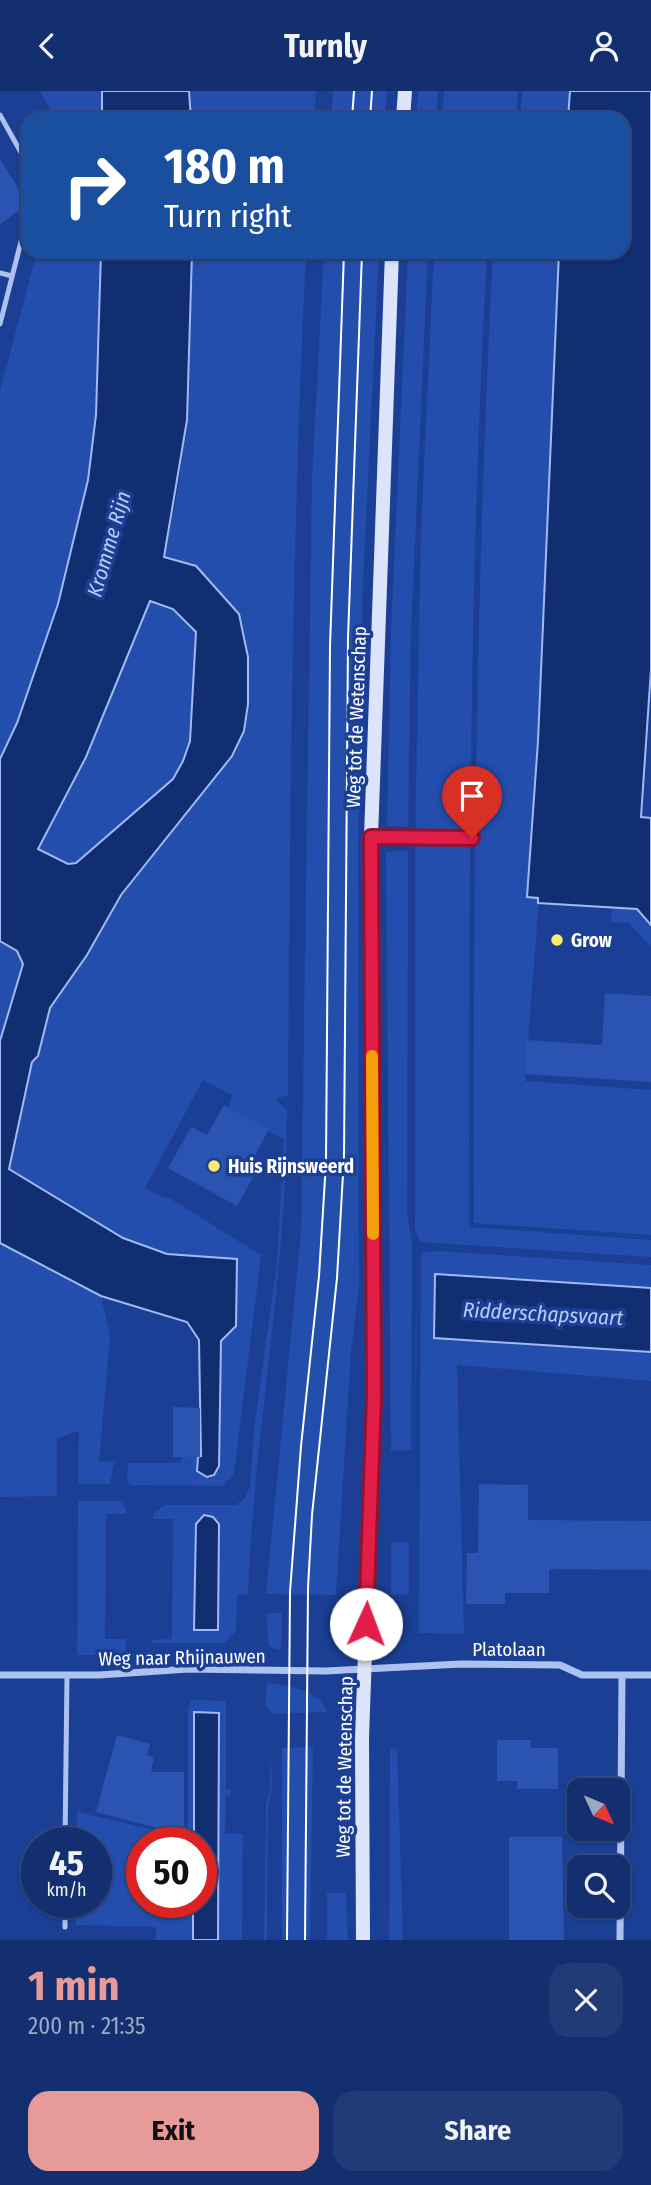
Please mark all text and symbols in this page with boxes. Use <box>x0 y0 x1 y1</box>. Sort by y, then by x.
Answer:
icon: back <box>28 27 66 65</box>
text: Turnly <box>284 27 367 65</box>
icon: person <box>585 27 623 65</box>
text: 180 m <box>164 137 285 196</box>
icon: right <box>49 140 140 231</box>
text: Turn right <box>164 197 291 235</box>
water label: Kromme Rijn <box>82 488 136 600</box>
street label: Weg tot de Wetenschap <box>342 626 371 808</box>
pin <box>442 766 502 838</box>
icon: arrive <box>453 777 491 815</box>
place label: Grow <box>571 929 612 952</box>
marker: Grow <box>549 932 565 948</box>
place label: Huis Rijnsweerd <box>228 1155 354 1178</box>
marker: Huis Rijnsweerd <box>206 1158 222 1174</box>
water label: Ridderschapsvaart <box>462 1297 624 1331</box>
position arrow <box>329 1587 403 1661</box>
street label: Platolaan <box>472 1638 546 1661</box>
street label: Weg naar Rhijnauwen <box>98 1645 266 1670</box>
street label: Weg tot de Wetenschap <box>331 1676 358 1858</box>
north arrow <box>567 1778 630 1841</box>
map controls <box>567 1778 630 1918</box>
speed limit sign: 50 <box>126 1827 217 1918</box>
text: 45 <box>49 1842 84 1884</box>
button: search <box>567 1855 630 1918</box>
text: km/h <box>46 1879 87 1901</box>
text: 1 min <box>28 1961 119 2011</box>
button: close <box>549 1963 623 2037</box>
text: 200 m · 21:35 <box>28 2012 146 2040</box>
button: Exit <box>28 2091 319 2171</box>
button: Share <box>333 2091 623 2171</box>

